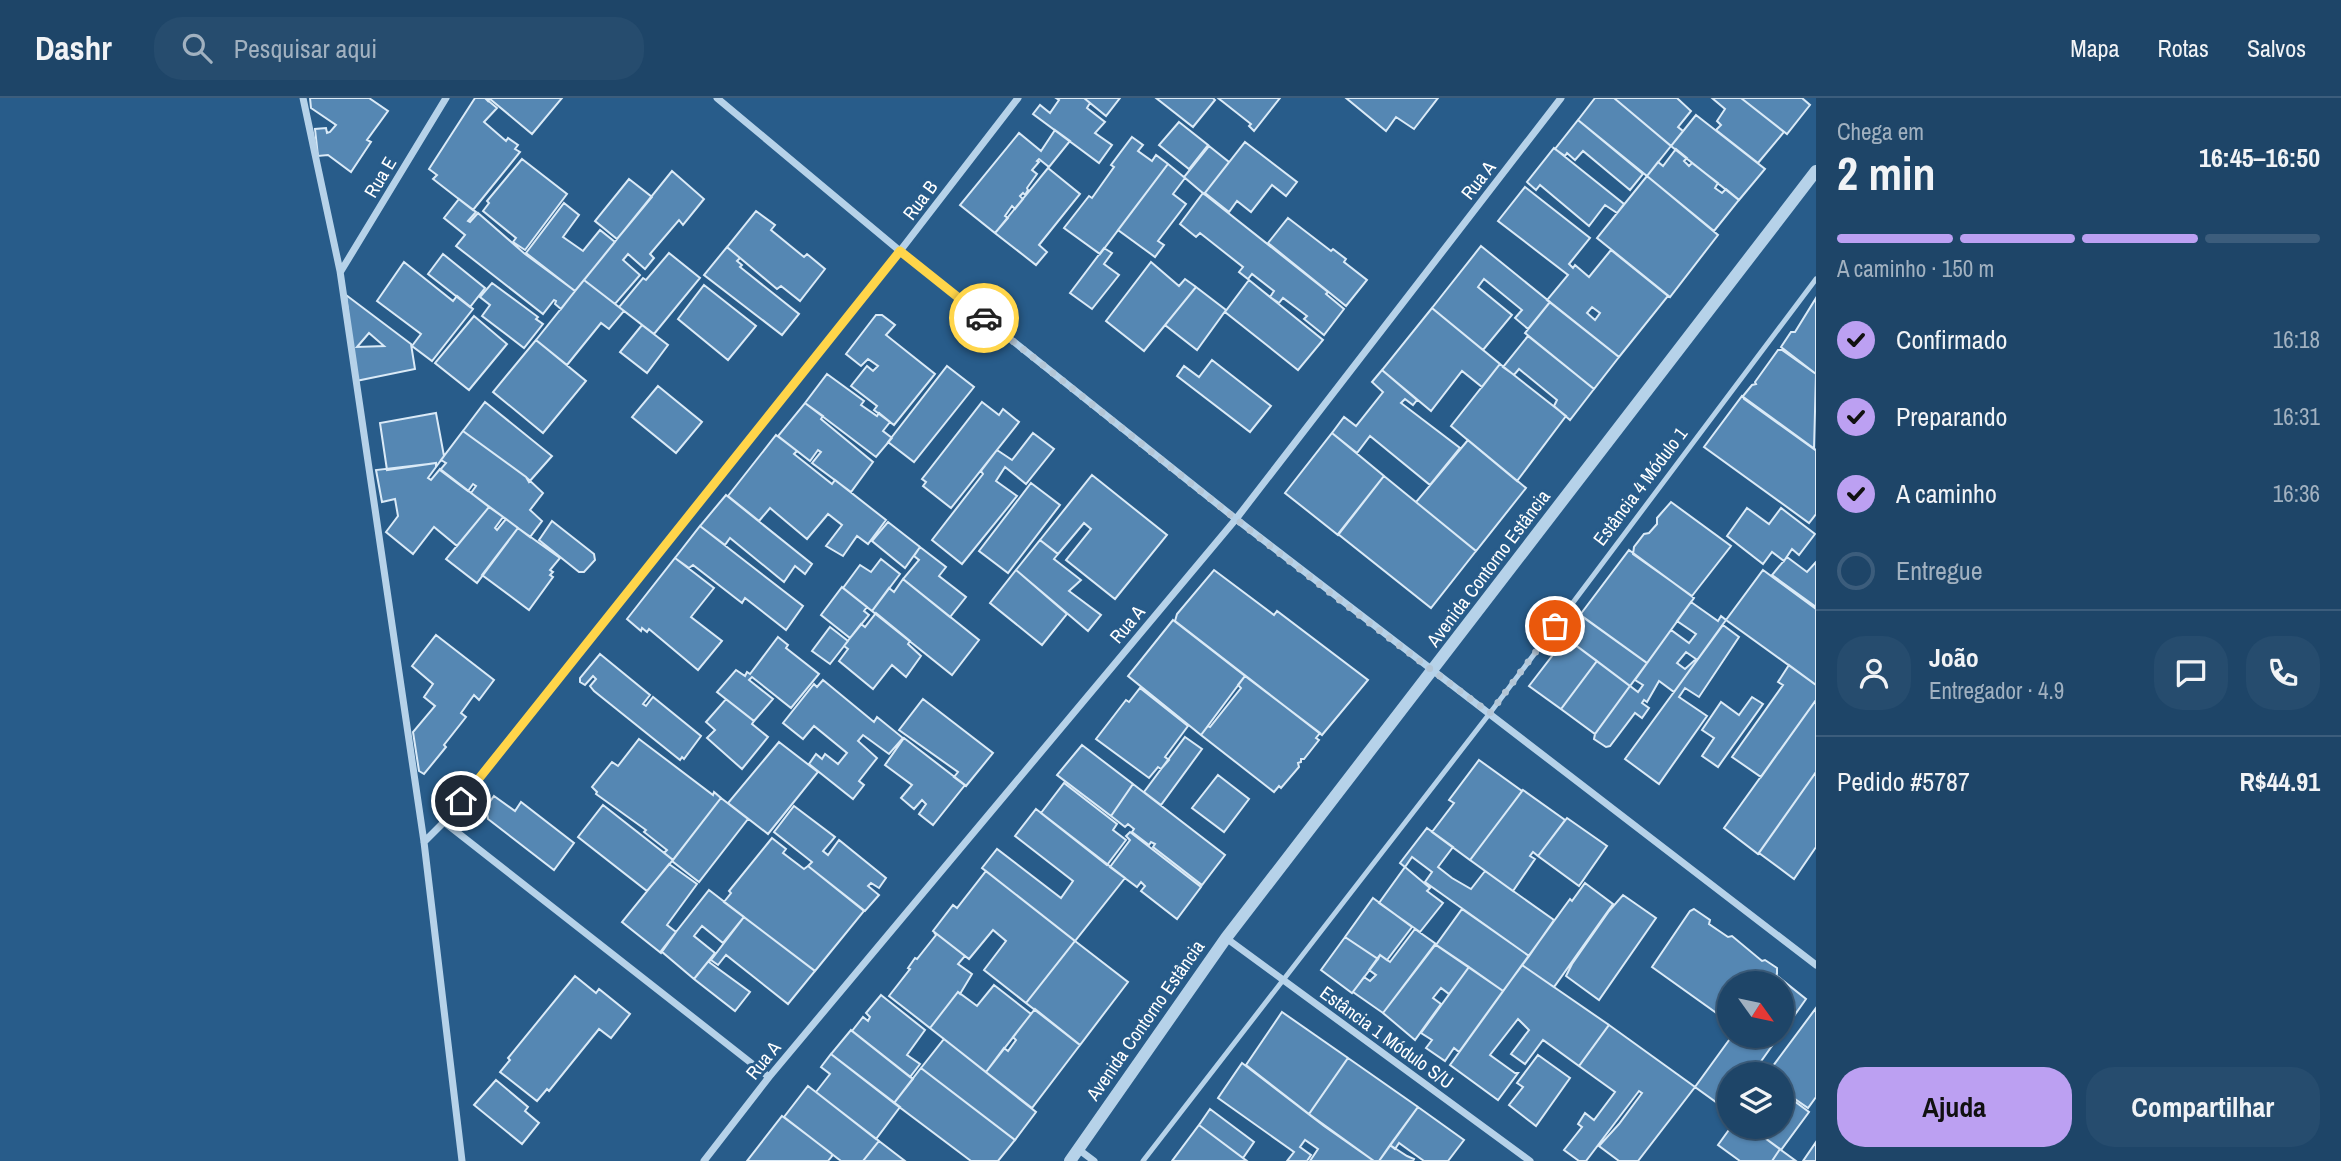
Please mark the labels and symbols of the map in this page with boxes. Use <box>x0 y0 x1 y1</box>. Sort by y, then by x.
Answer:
street label: Rua E <box>358 152 402 202</box>
street label: Rua A <box>1455 155 1502 205</box>
street label: Rua B <box>897 175 943 225</box>
courier <box>949 283 1019 353</box>
street label: Estância 4 Módulo 1 <box>1587 421 1693 551</box>
street label: Avenida Contorno Estância <box>1420 484 1556 653</box>
pin <box>1525 596 1585 656</box>
street label: Rua A <box>1103 599 1151 649</box>
pin <box>431 771 491 831</box>
street label: Avenida Contorno Estância <box>1079 934 1210 1106</box>
north arrow <box>1717 971 1794 1048</box>
street label: Estância 1 Módulo S/U <box>1315 980 1459 1094</box>
street label: Rua A <box>740 1035 787 1085</box>

